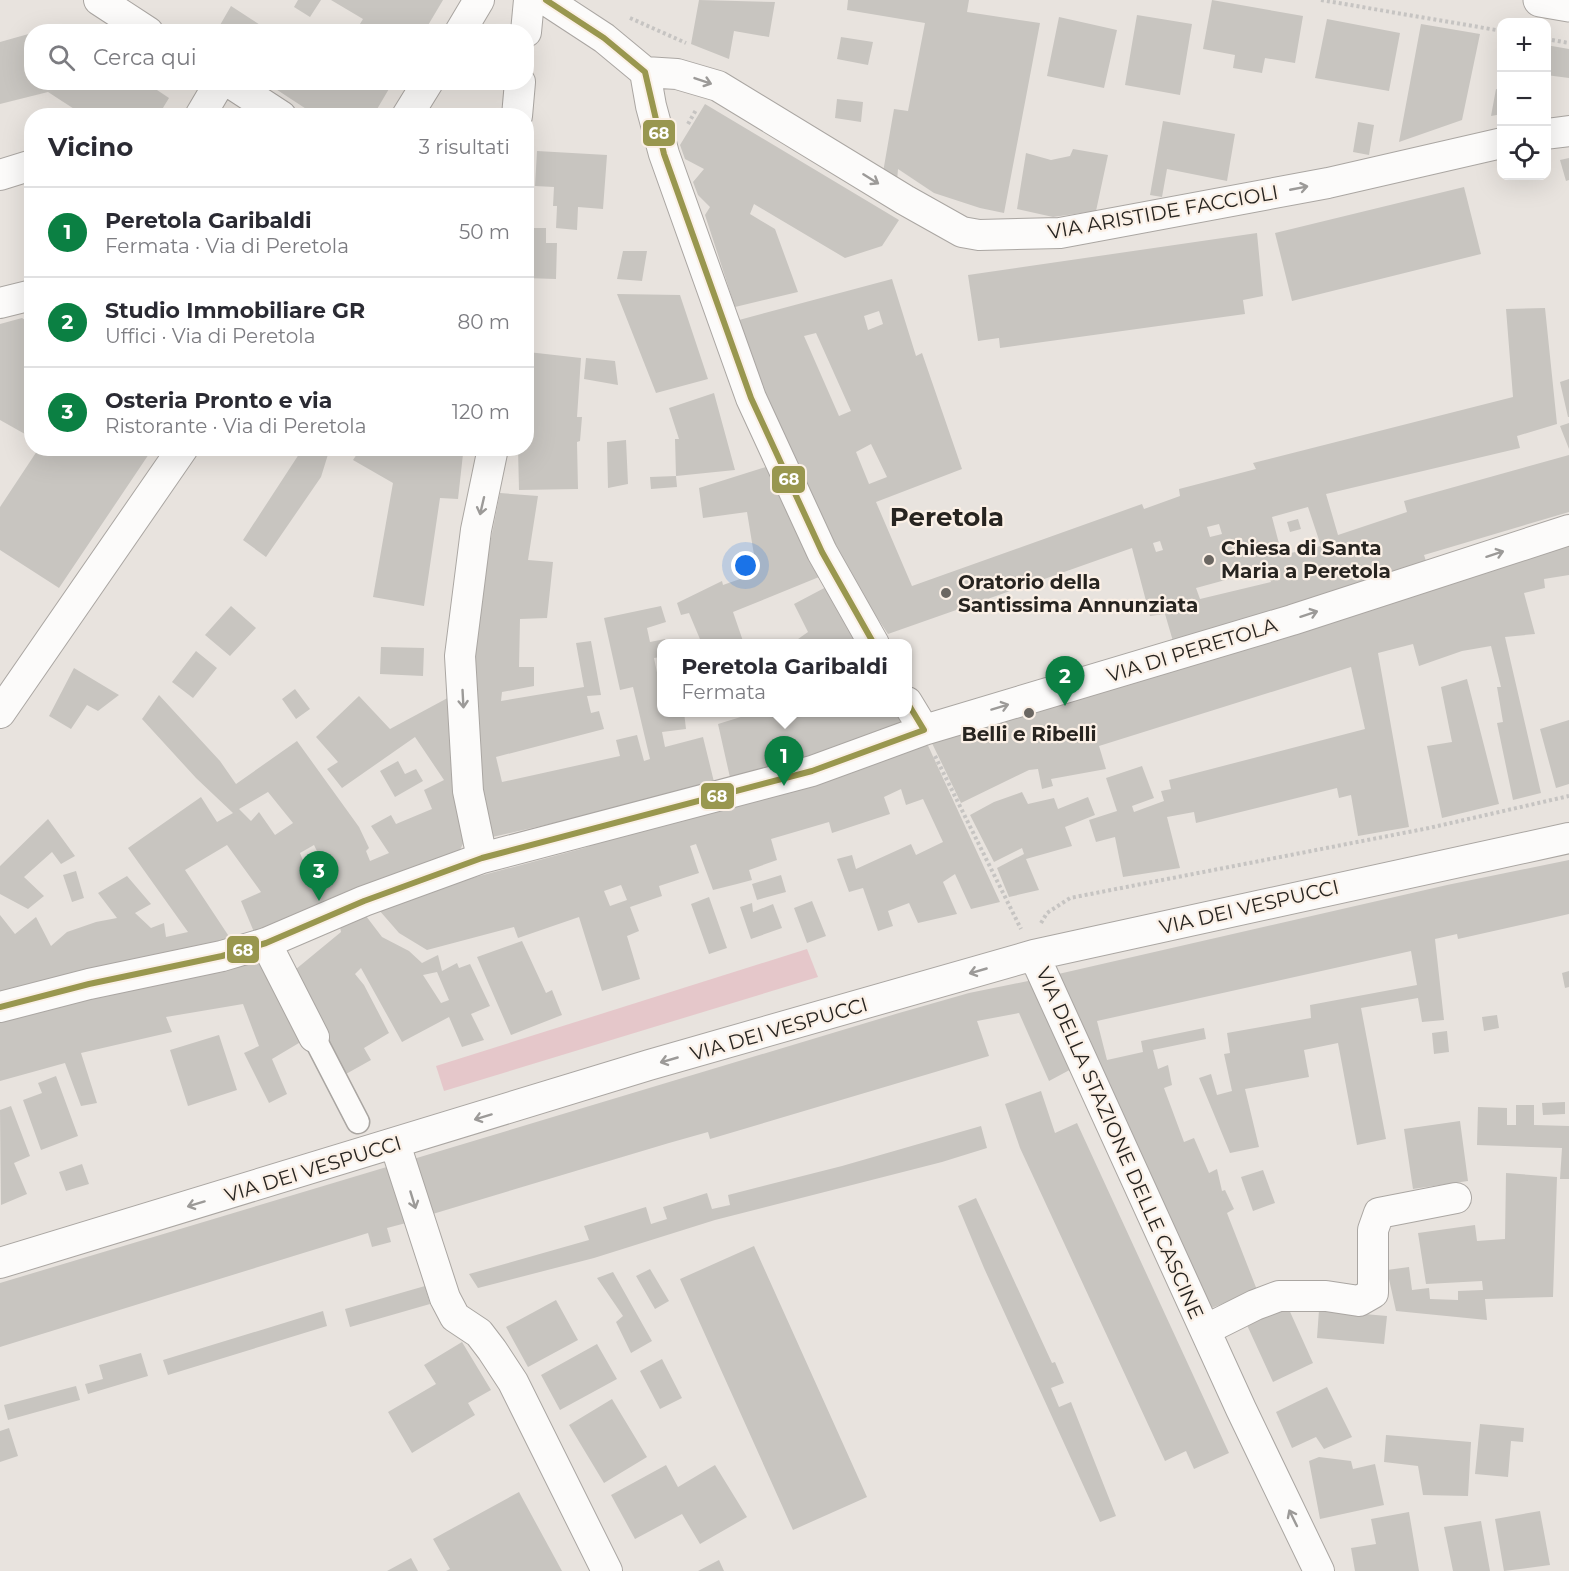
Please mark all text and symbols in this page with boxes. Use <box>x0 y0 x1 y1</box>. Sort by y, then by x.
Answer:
map controls <box>1497 18 1551 180</box>
button: + <box>1497 18 1551 72</box>
search box <box>24 24 534 90</box>
icon: search <box>45 41 78 74</box>
text: Cerca qui <box>93 44 197 71</box>
button: − <box>1497 72 1551 126</box>
one-way arrow <box>693 76 712 87</box>
line badge: 68 <box>642 119 676 147</box>
text: 68 <box>649 124 669 143</box>
button: locate <box>1497 126 1551 180</box>
text: Vicino <box>48 131 133 163</box>
text: 3 risultati <box>419 135 510 159</box>
one-way arrow <box>862 174 879 186</box>
street label: VIA ARISTIDE FACCIOLI <box>1046 180 1280 244</box>
one-way arrow <box>1288 182 1308 193</box>
text: Peretola Garibaldi <box>105 207 312 234</box>
text: 1 <box>64 220 71 244</box>
text: 50 m <box>459 220 510 244</box>
text: Fermata · Via di Peretola <box>105 234 349 258</box>
text: Studio Immobiliare GR <box>105 297 365 324</box>
text: 2 <box>62 310 73 334</box>
text: 80 m <box>458 310 510 334</box>
text: Uffici · Via di Peretola <box>105 324 316 348</box>
text: Osteria Pronto e via <box>105 387 332 414</box>
text: 3 <box>62 400 73 424</box>
text: 120 m <box>452 400 510 424</box>
text: Ristorante · Via di Peretola <box>105 414 366 438</box>
line badge: 68 <box>771 465 806 494</box>
text: 68 <box>779 470 799 489</box>
one-way arrow <box>476 496 487 515</box>
district label: Peretola <box>890 501 1004 533</box>
place label: Chiesa di Santa Maria a Peretola <box>1221 536 1391 583</box>
one-way arrow <box>1485 548 1504 559</box>
your location <box>731 551 760 580</box>
marker: Chiesa di Santa Maria a Peretola <box>1202 553 1216 567</box>
place label: Oratorio della Santissima Annunziata <box>958 570 1198 617</box>
marker: Oratorio della Santissima Annunziata <box>939 586 953 600</box>
one-way arrow <box>1299 608 1318 619</box>
street label: VIA DI PERETOLA <box>1104 613 1281 687</box>
popup <box>657 639 912 717</box>
text: Peretola Garibaldi <box>681 653 888 680</box>
pin: 2 <box>1046 656 1084 706</box>
text: Fermata <box>681 680 766 704</box>
one-way arrow <box>457 689 468 709</box>
one-way arrow <box>990 701 1009 712</box>
marker: Belli e Ribelli <box>1022 706 1036 720</box>
place label: Belli e Ribelli <box>961 722 1097 746</box>
pin: 1 <box>764 736 804 786</box>
line badge: 68 <box>700 782 735 810</box>
text: 68 <box>707 787 727 806</box>
pin: 3 <box>300 852 338 901</box>
street label: VIA DEI VESPUCCI <box>1157 875 1341 939</box>
line badge: 68 <box>226 935 260 964</box>
text: 68 <box>233 941 253 960</box>
street label: VIA DELLA STAZIONE DELLE CASCINE <box>1031 963 1209 1323</box>
one-way arrow <box>969 966 988 978</box>
street label: VIA DEI VESPUCCI <box>687 992 871 1066</box>
one-way arrow <box>660 1055 679 1066</box>
one-way arrow <box>474 1112 493 1123</box>
street label: VIA DEI VESPUCCI <box>222 1131 404 1207</box>
one-way arrow <box>408 1190 419 1209</box>
one-way arrow <box>187 1199 206 1210</box>
one-way arrow <box>1287 1510 1299 1528</box>

